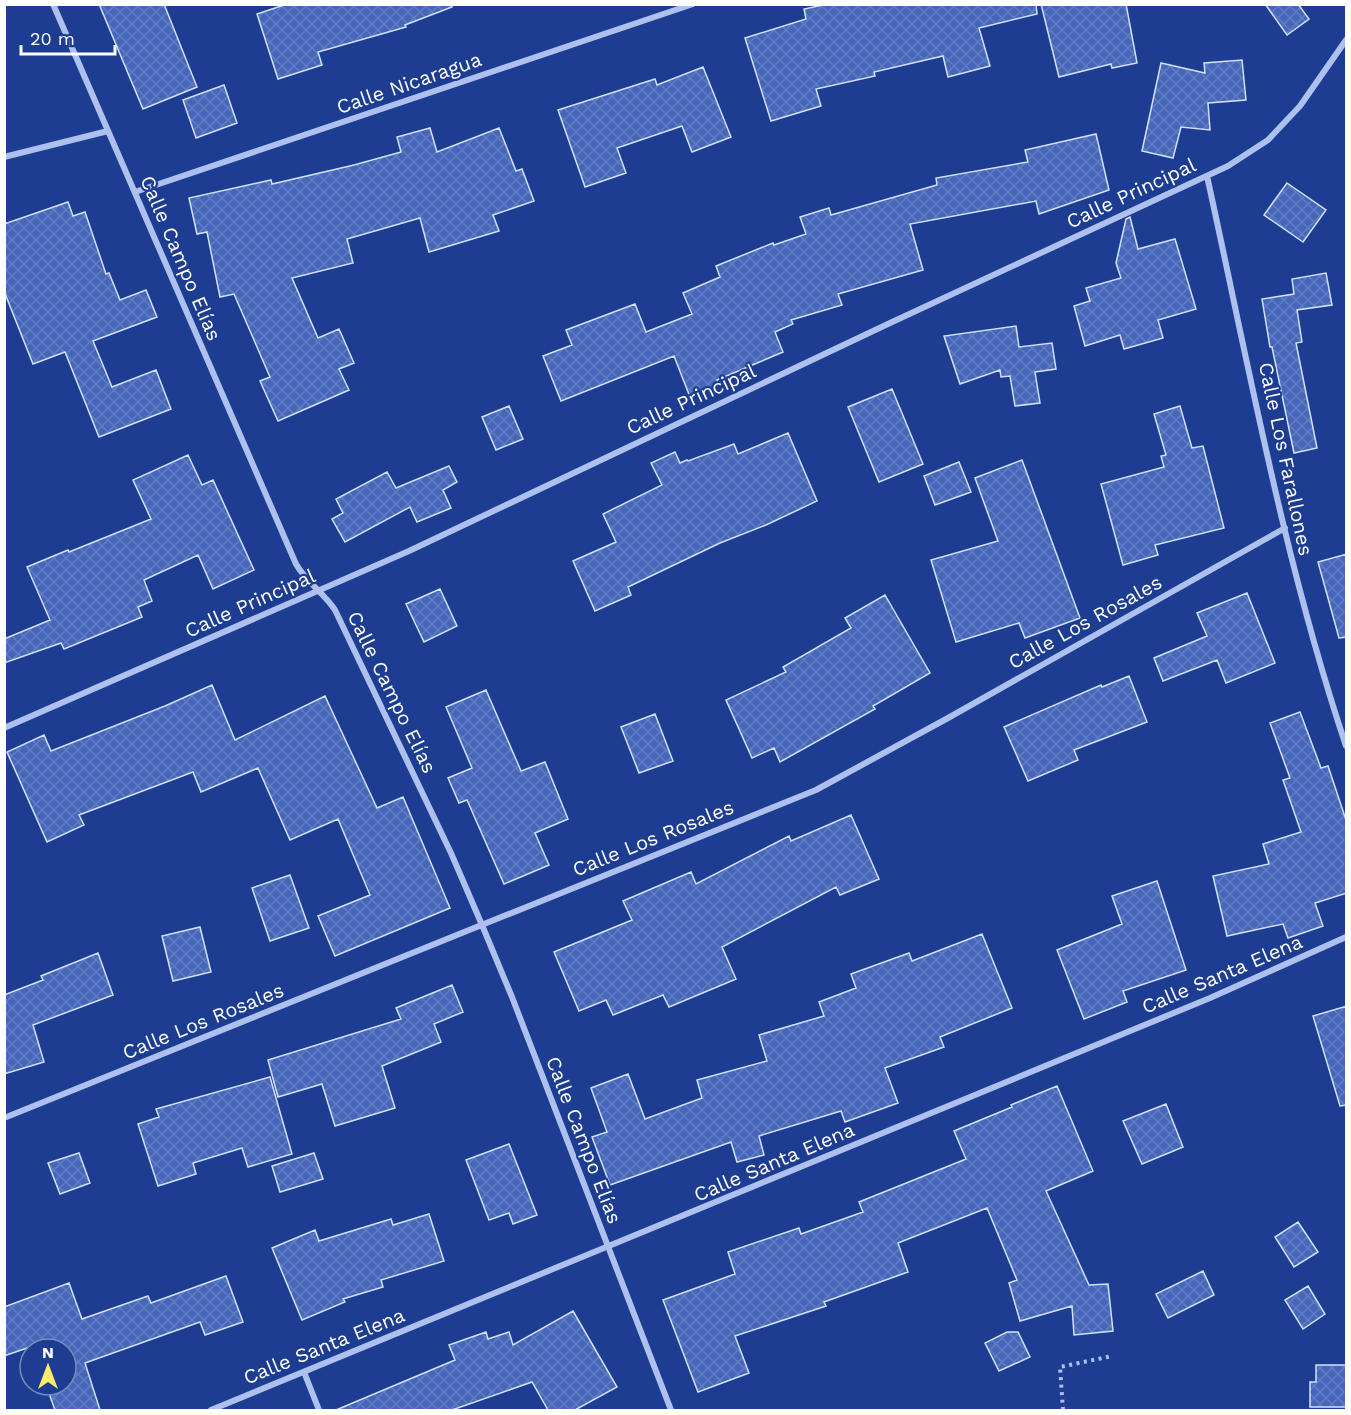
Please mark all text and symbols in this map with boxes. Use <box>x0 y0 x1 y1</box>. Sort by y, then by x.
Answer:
scale bar <box>21 18 116 56</box>
text: 20 m <box>30 28 75 49</box>
street label: Calle Nicaragua <box>333 47 485 119</box>
street label: Calle Principal <box>1062 152 1200 234</box>
street label: Calle Campo Elías <box>135 172 227 344</box>
street label: Calle Principal <box>622 358 760 440</box>
street label: Calle Los Farallones <box>1254 360 1318 558</box>
street label: Calle Principal <box>181 564 319 642</box>
street label: Calle Los Rosales <box>1004 570 1166 674</box>
street label: Calle Campo Elías <box>342 607 442 777</box>
street label: Calle Los Rosales <box>569 795 737 881</box>
street label: Calle Santa Elena <box>1138 929 1306 1019</box>
street label: Calle Los Rosales <box>119 978 287 1064</box>
street label: Calle Campo Elías <box>541 1053 627 1227</box>
street label: Calle Santa Elena <box>690 1117 858 1207</box>
street label: Calle Santa Elena <box>240 1303 408 1389</box>
north arrow <box>18 1337 78 1397</box>
text: N <box>42 1343 54 1362</box>

